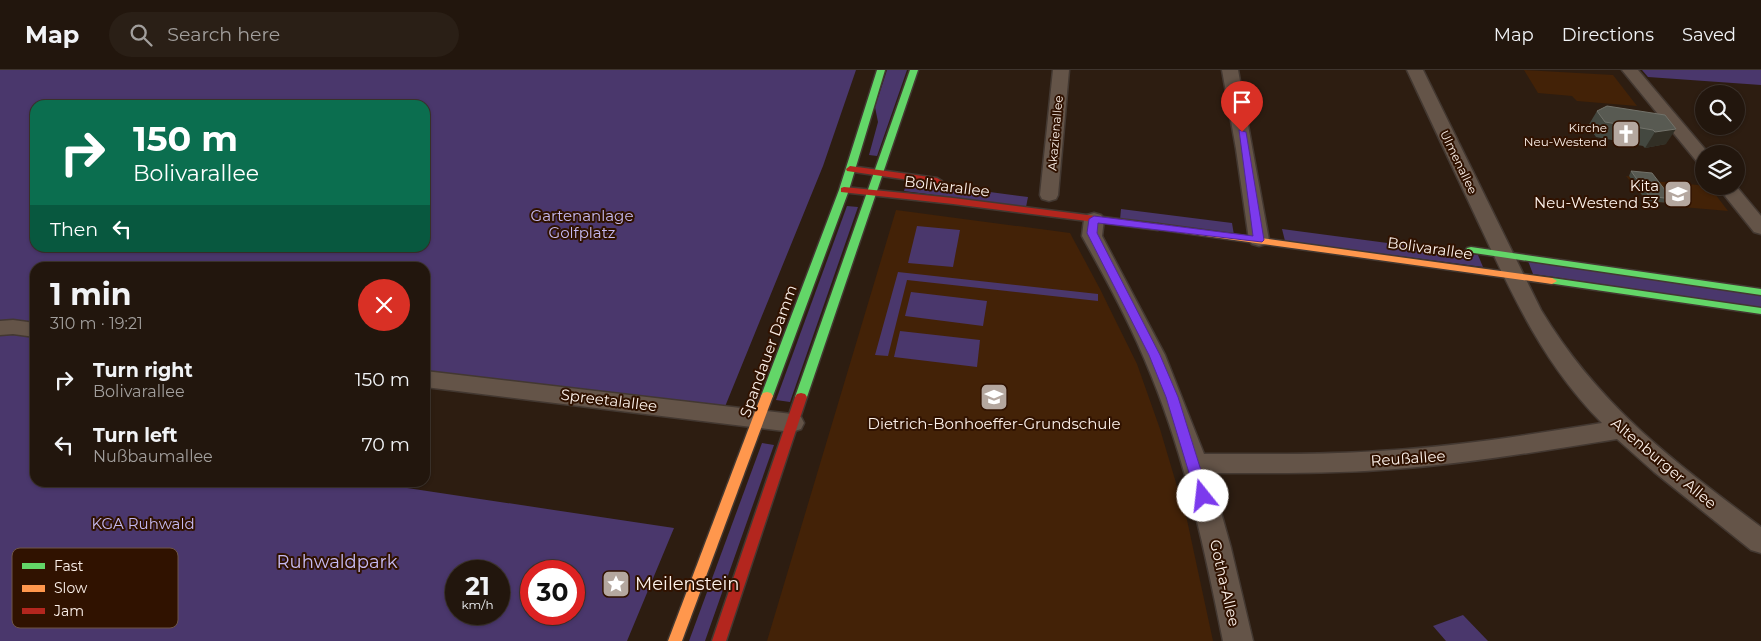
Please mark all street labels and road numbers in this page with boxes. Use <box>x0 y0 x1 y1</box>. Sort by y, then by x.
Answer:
street label: Akazienallee <box>1044 95 1066 171</box>
street label: Ulmenallee <box>1437 128 1481 196</box>
street label: Bolivarallee <box>903 171 991 201</box>
street label: Bolivarallee <box>1386 233 1474 263</box>
street label: Spandauer Damm <box>735 282 801 420</box>
street label: Spreetalallee <box>560 385 658 415</box>
street label: Altenburger Allee <box>1607 413 1721 513</box>
street label: Reußallee <box>1370 446 1446 470</box>
street label: Gotha-Allee <box>1206 538 1244 628</box>

